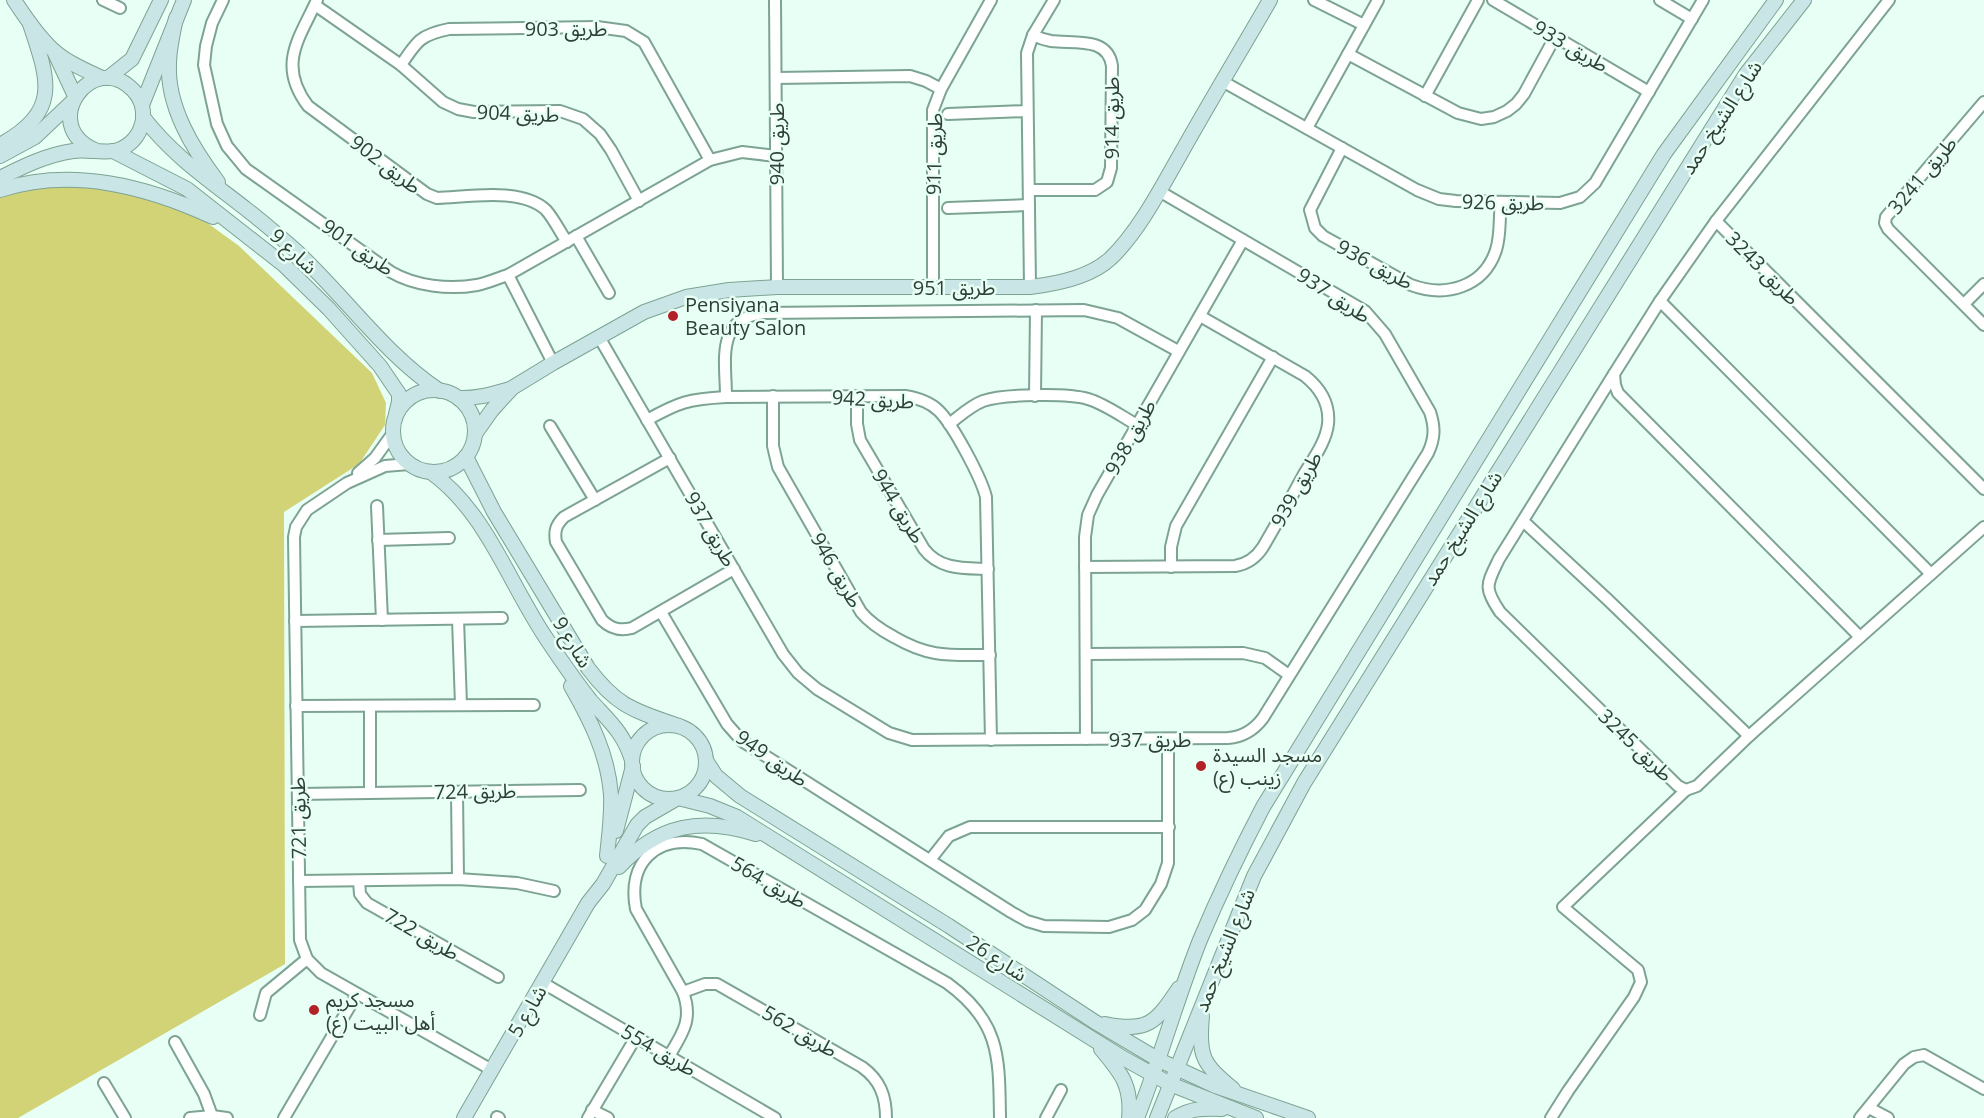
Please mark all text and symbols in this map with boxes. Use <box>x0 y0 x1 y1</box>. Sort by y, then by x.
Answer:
street label: طريق 933 <box>1529 14 1613 78</box>
street label: طريق 903 <box>525 15 607 42</box>
street label: شارع الشيخ حمد <box>1674 55 1770 180</box>
street label: طريق 914 <box>1098 77 1125 159</box>
street label: طريق 904 <box>476 98 560 128</box>
street label: طريق 940 <box>763 103 790 185</box>
street label: طريق 911 <box>920 113 948 195</box>
street label: طريق 902 <box>345 128 427 200</box>
street label: طريق 3241 <box>1881 130 1963 220</box>
street label: طريق 926 <box>1462 188 1544 216</box>
street label: طريق 901 <box>316 212 400 282</box>
street label: شارع 9 <box>263 222 324 281</box>
street label: طريق 3243 <box>1720 225 1806 311</box>
street label: طريق 936 <box>1332 233 1418 295</box>
street label: طريق 937 <box>1292 261 1376 329</box>
street label: طريق 951 <box>913 274 995 301</box>
place label: Pensiyana Beauty Salon <box>685 291 806 341</box>
marker: Pensiyana Beauty Salon <box>666 309 680 323</box>
street label: طريق 942 <box>831 383 915 415</box>
street label: طريق 938 <box>1098 394 1162 480</box>
street label: طريق 939 <box>1264 446 1328 532</box>
street label: طريق 944 <box>866 464 932 548</box>
street label: شارع الشيخ حمد <box>1416 465 1510 592</box>
street label: طريق 937 <box>679 487 743 571</box>
street label: طريق 946 <box>805 528 869 612</box>
street label: شارع 9 <box>545 611 599 674</box>
street label: طريق 3245 <box>1593 703 1679 787</box>
street label: طريق 949 <box>730 723 814 793</box>
street label: طريق 937 <box>1109 726 1191 753</box>
place label: مسجد السيدة زينب (ع) <box>1213 741 1322 793</box>
marker: مسجد السيدة زينب (ع) <box>1194 759 1208 773</box>
street label: طريق 721 <box>284 777 312 859</box>
street label: طريق 724 <box>434 777 516 805</box>
street label: طريق 564 <box>727 850 811 914</box>
street label: شارع الشيخ حمد <box>1187 884 1263 1016</box>
street label: طريق 722 <box>380 902 464 966</box>
street label: شارع 26 <box>960 928 1032 989</box>
street label: شارع 5 <box>501 980 554 1043</box>
place label: مسجد كريم أهل البيت (ع) <box>326 986 435 1038</box>
street label: طريق 562 <box>758 999 842 1063</box>
marker: مسجد كريم أهل البيت (ع) <box>307 1003 321 1017</box>
street label: طريق 554 <box>617 1018 701 1082</box>

